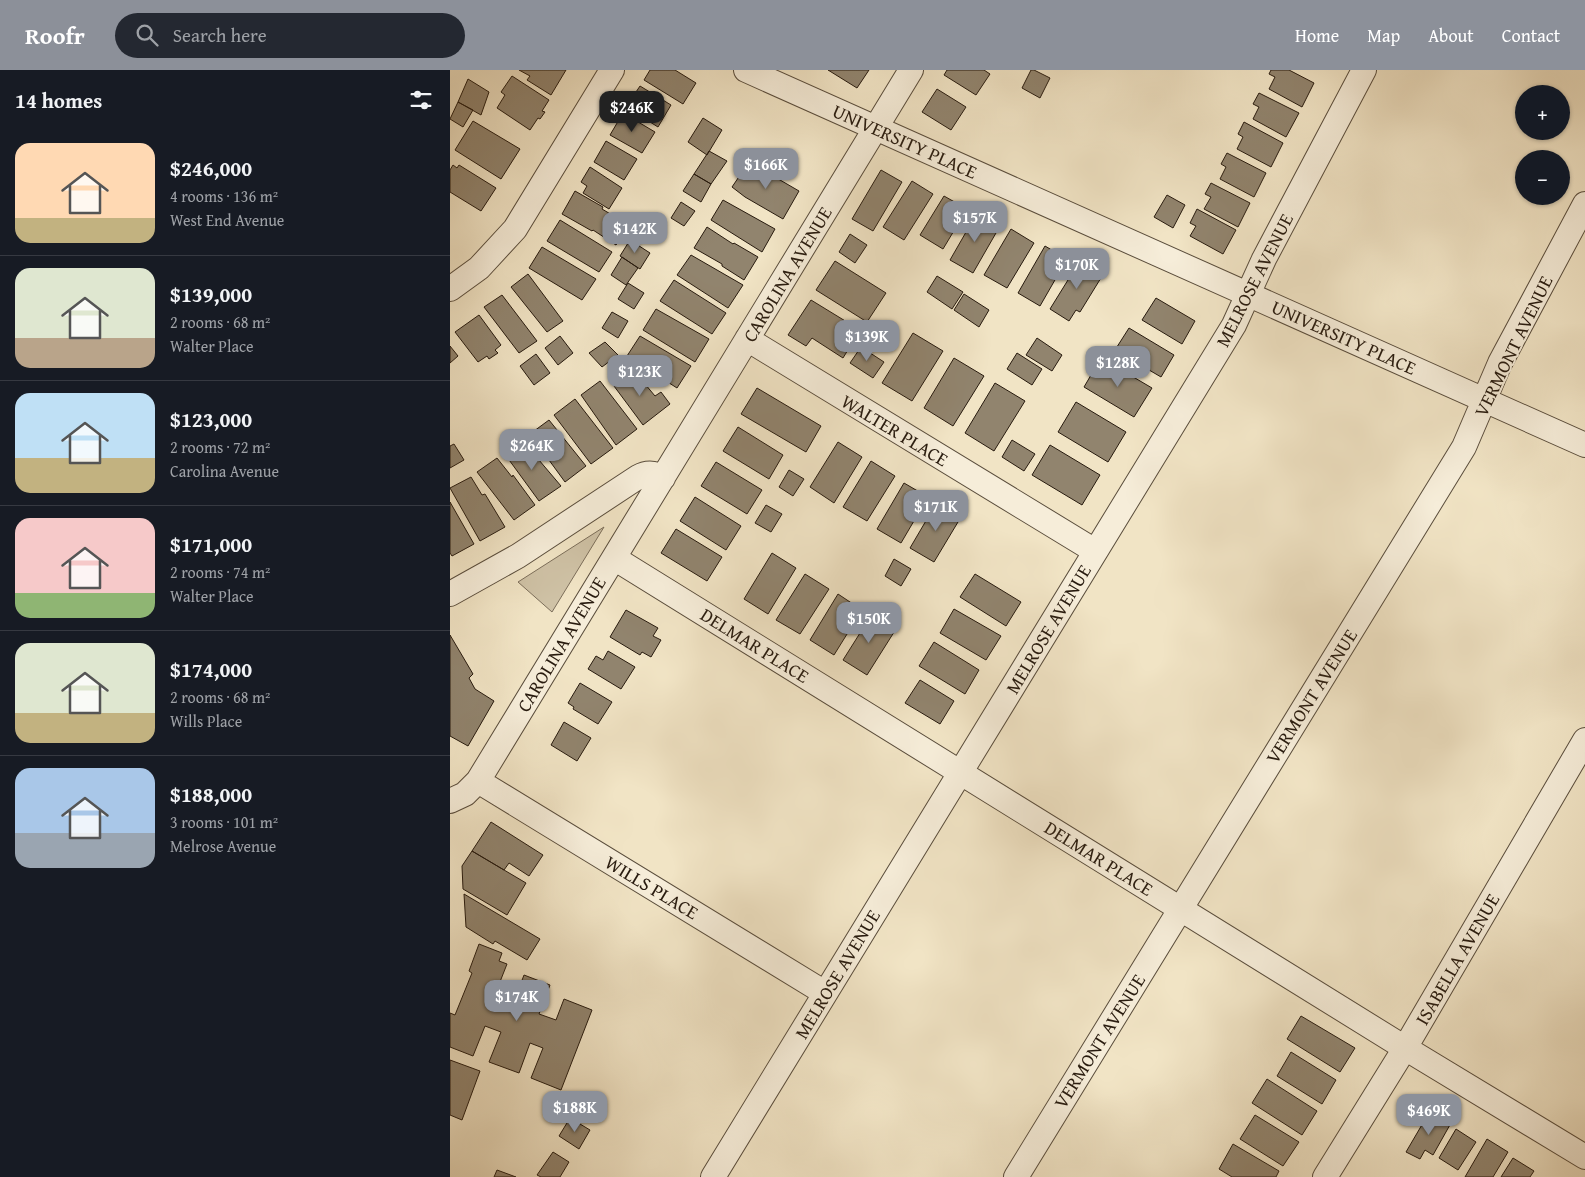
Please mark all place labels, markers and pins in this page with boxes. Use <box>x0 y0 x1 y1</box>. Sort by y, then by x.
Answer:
pin: $246K <box>597 90 667 133</box>
pin: $166K <box>731 148 801 190</box>
pin: $157K <box>940 200 1010 243</box>
pin: $142K <box>600 212 670 254</box>
pin: $170K <box>1042 248 1112 290</box>
pin: $139K <box>832 320 902 362</box>
pin: $128K <box>1083 346 1153 388</box>
pin: $123K <box>605 354 675 397</box>
pin: $264K <box>497 428 567 471</box>
pin: $171K <box>901 490 971 532</box>
pin: $150K <box>834 602 904 644</box>
pin: $174K <box>482 980 552 1022</box>
pin: $188K <box>540 1090 610 1133</box>
pin: $469K <box>1394 1094 1464 1136</box>

